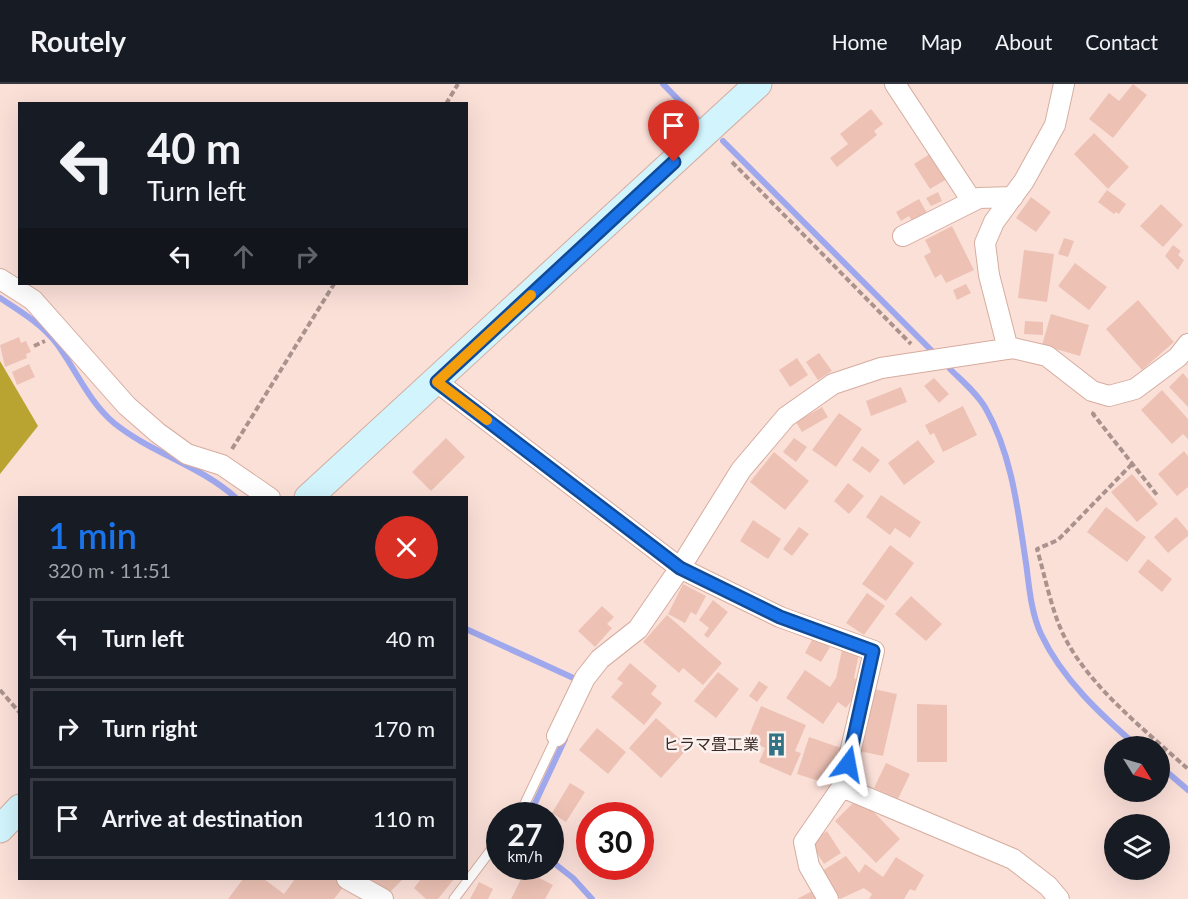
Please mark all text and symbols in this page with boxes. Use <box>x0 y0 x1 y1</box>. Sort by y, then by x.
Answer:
text: Routely <box>30 24 126 58</box>
text: Home <box>832 29 888 54</box>
text: Map <box>921 29 962 54</box>
text: About <box>995 29 1052 54</box>
text: Contact <box>1085 29 1158 54</box>
pin <box>648 100 699 162</box>
icon: arrive <box>657 109 690 142</box>
text: 40 m <box>147 123 241 173</box>
icon: left <box>48 126 126 204</box>
text: Turn left <box>147 174 246 207</box>
icon: left <box>164 240 197 273</box>
icon: ahead <box>227 240 260 273</box>
icon: right <box>290 240 323 273</box>
text: 1 min <box>48 513 137 557</box>
button: close <box>375 516 438 579</box>
text: 320 m · 11:51 <box>48 558 171 582</box>
icon: left <box>51 622 84 655</box>
text: Turn left <box>102 625 184 652</box>
text: 40 m <box>386 625 435 652</box>
icon: right <box>51 712 84 745</box>
text: Turn right <box>102 715 197 742</box>
text: 170 m <box>373 715 435 742</box>
building icon: ヒラマ畳工業 <box>764 731 790 757</box>
position arrow <box>816 732 880 796</box>
place label: ヒラマ畳工業 <box>663 734 759 753</box>
north arrow <box>1104 736 1170 802</box>
map controls <box>1104 736 1170 880</box>
icon: arrive <box>51 802 84 835</box>
speed limit sign: 30 <box>576 802 654 880</box>
text: Arrive at destination <box>102 805 303 832</box>
text: 110 m <box>373 805 435 832</box>
button: layers <box>1104 814 1170 880</box>
text: 27 <box>508 816 542 852</box>
text: km/h <box>507 847 543 865</box>

